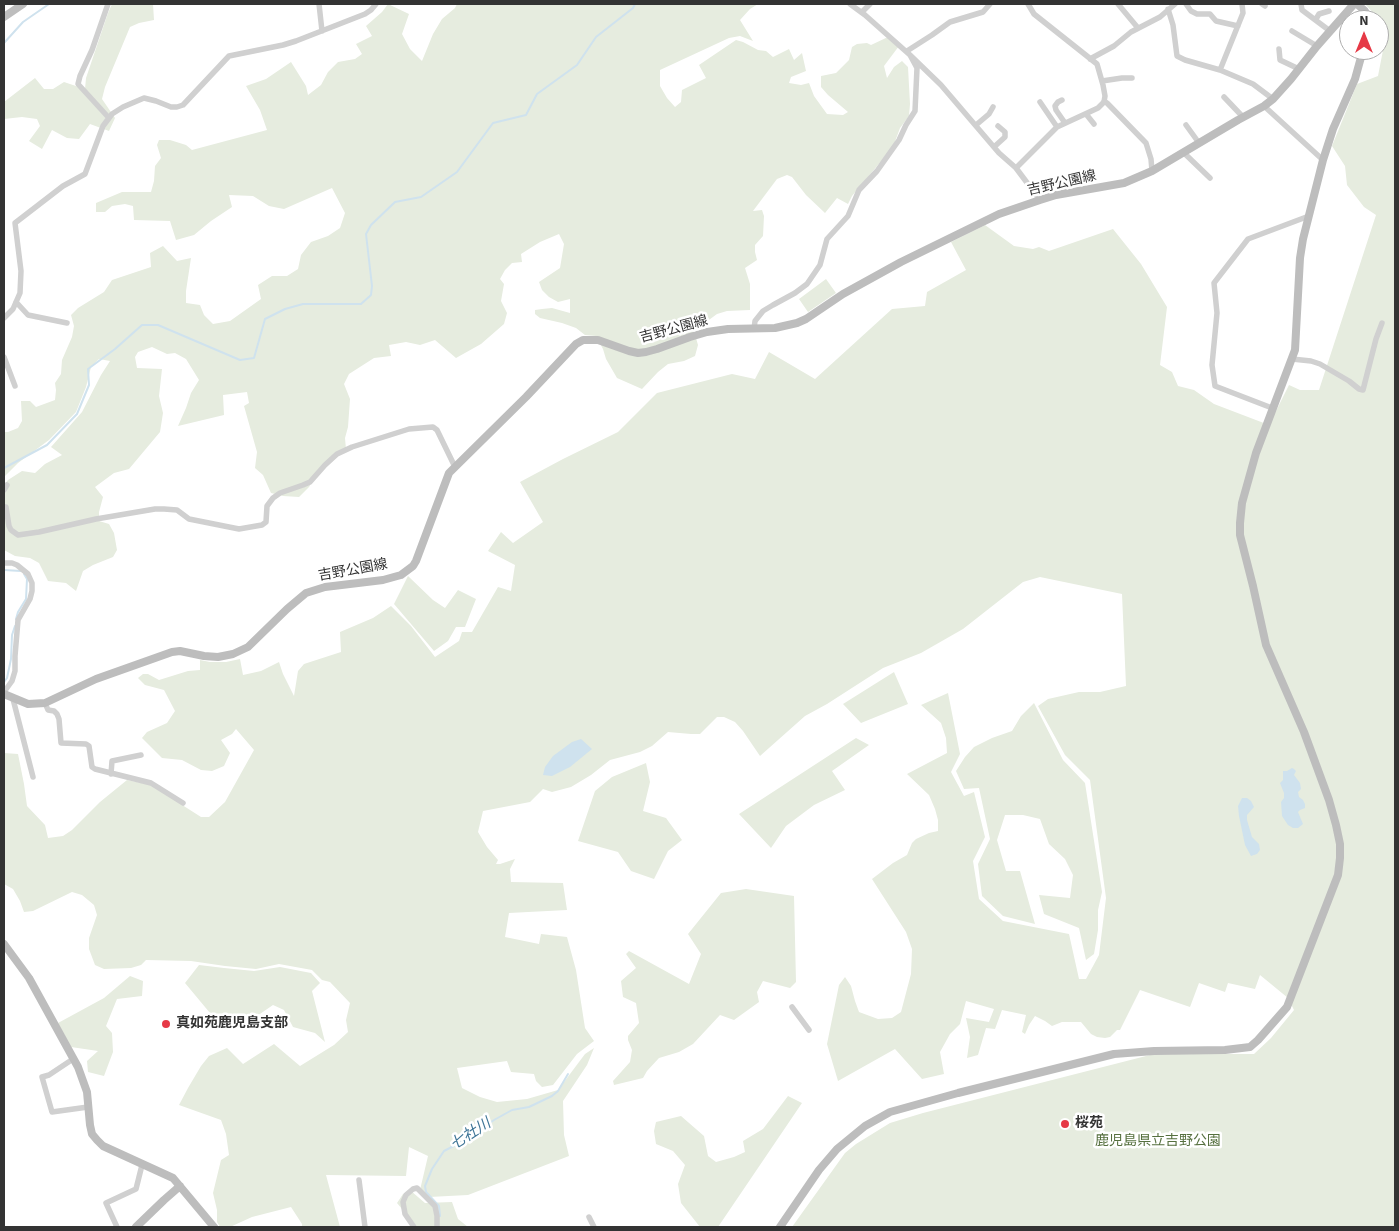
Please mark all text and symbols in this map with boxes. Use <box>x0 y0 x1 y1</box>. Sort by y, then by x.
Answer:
north arrow <box>1339 10 1389 60</box>
text: N <box>1359 11 1369 31</box>
street label: 吉野公園線 <box>1026 168 1098 200</box>
street label: 吉野公園線 <box>638 313 710 347</box>
street label: 吉野公園線 <box>317 557 389 585</box>
place label: 真如苑鹿児島支部 <box>176 1016 288 1032</box>
marker: 真如苑鹿児島支部 <box>160 1018 172 1030</box>
water label: 七社川 <box>447 1115 495 1155</box>
place label: 桜苑 <box>1075 1116 1103 1132</box>
marker: 桜苑 <box>1059 1118 1071 1130</box>
park label: 鹿児島県立吉野公園 <box>1095 1134 1221 1150</box>

